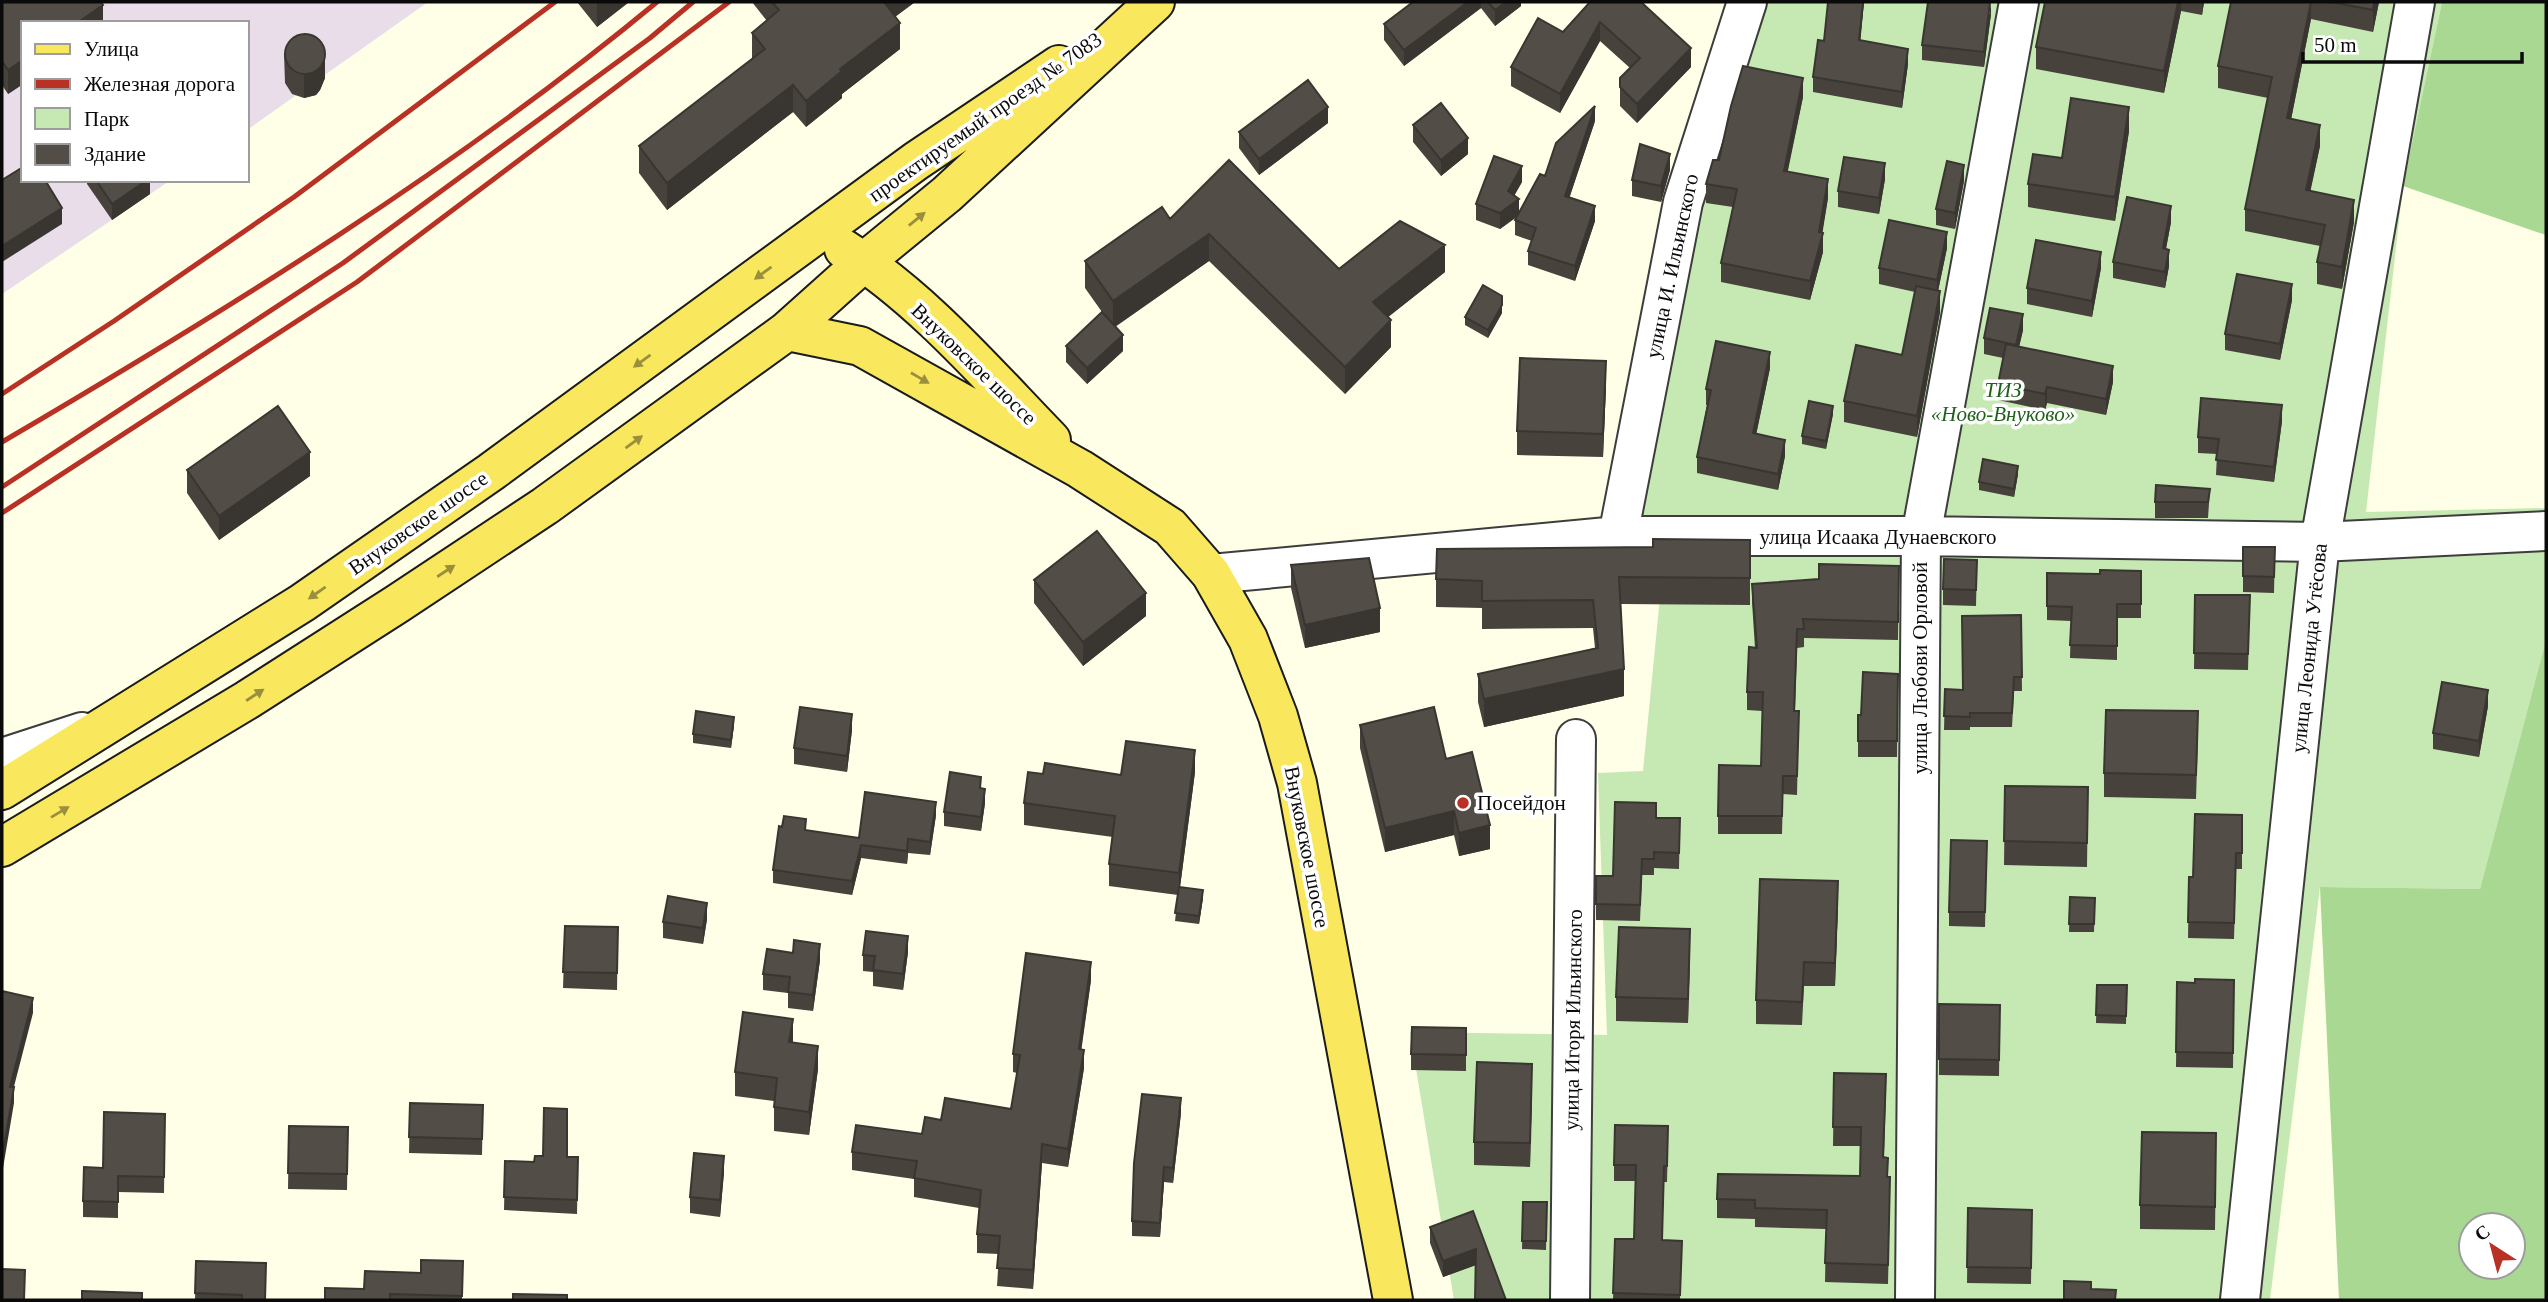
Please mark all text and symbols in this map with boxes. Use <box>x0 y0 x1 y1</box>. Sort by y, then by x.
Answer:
legend <box>21 21 248 182</box>
scale bar <box>2303 21 2522 65</box>
street label: проектируемый проезд № 7083 <box>864 27 1106 207</box>
text: 50 m <box>2314 33 2357 57</box>
text: Улица <box>84 37 139 61</box>
text: Железная дорога <box>84 72 236 96</box>
text: Парк <box>84 107 130 131</box>
text: Здание <box>84 142 146 166</box>
street label: улица И. Ильинского <box>1641 172 1703 360</box>
one-way arrow <box>908 212 925 227</box>
one-way arrow <box>754 266 772 280</box>
street label: Внуковское шоссе <box>907 298 1041 430</box>
one-way arrow <box>634 354 652 369</box>
one-way arrow <box>911 372 930 385</box>
park label: ТИЗ «Ново-Внуково» <box>1931 378 2075 426</box>
one-way arrow <box>625 435 643 449</box>
street label: Внуковское шоссе <box>344 466 492 580</box>
street label: улица Исаака Дунаевского <box>1760 525 1997 549</box>
street label: улица Леонида Утёсова <box>2286 541 2332 754</box>
street label: улица Любови Орловой <box>1908 562 1932 774</box>
one-way arrow <box>437 565 456 578</box>
one-way arrow <box>308 586 327 599</box>
one-way arrow <box>246 688 265 701</box>
street label: Внуковское шоссе <box>1280 764 1334 930</box>
place label: Посейдон <box>1477 791 1566 815</box>
marker: Посейдон <box>1455 795 1471 811</box>
one-way arrow <box>51 806 70 818</box>
street label: улица Игоря Ильинского <box>1559 909 1587 1131</box>
north arrow <box>2457 1211 2527 1281</box>
text: С <box>2471 1220 2494 1245</box>

